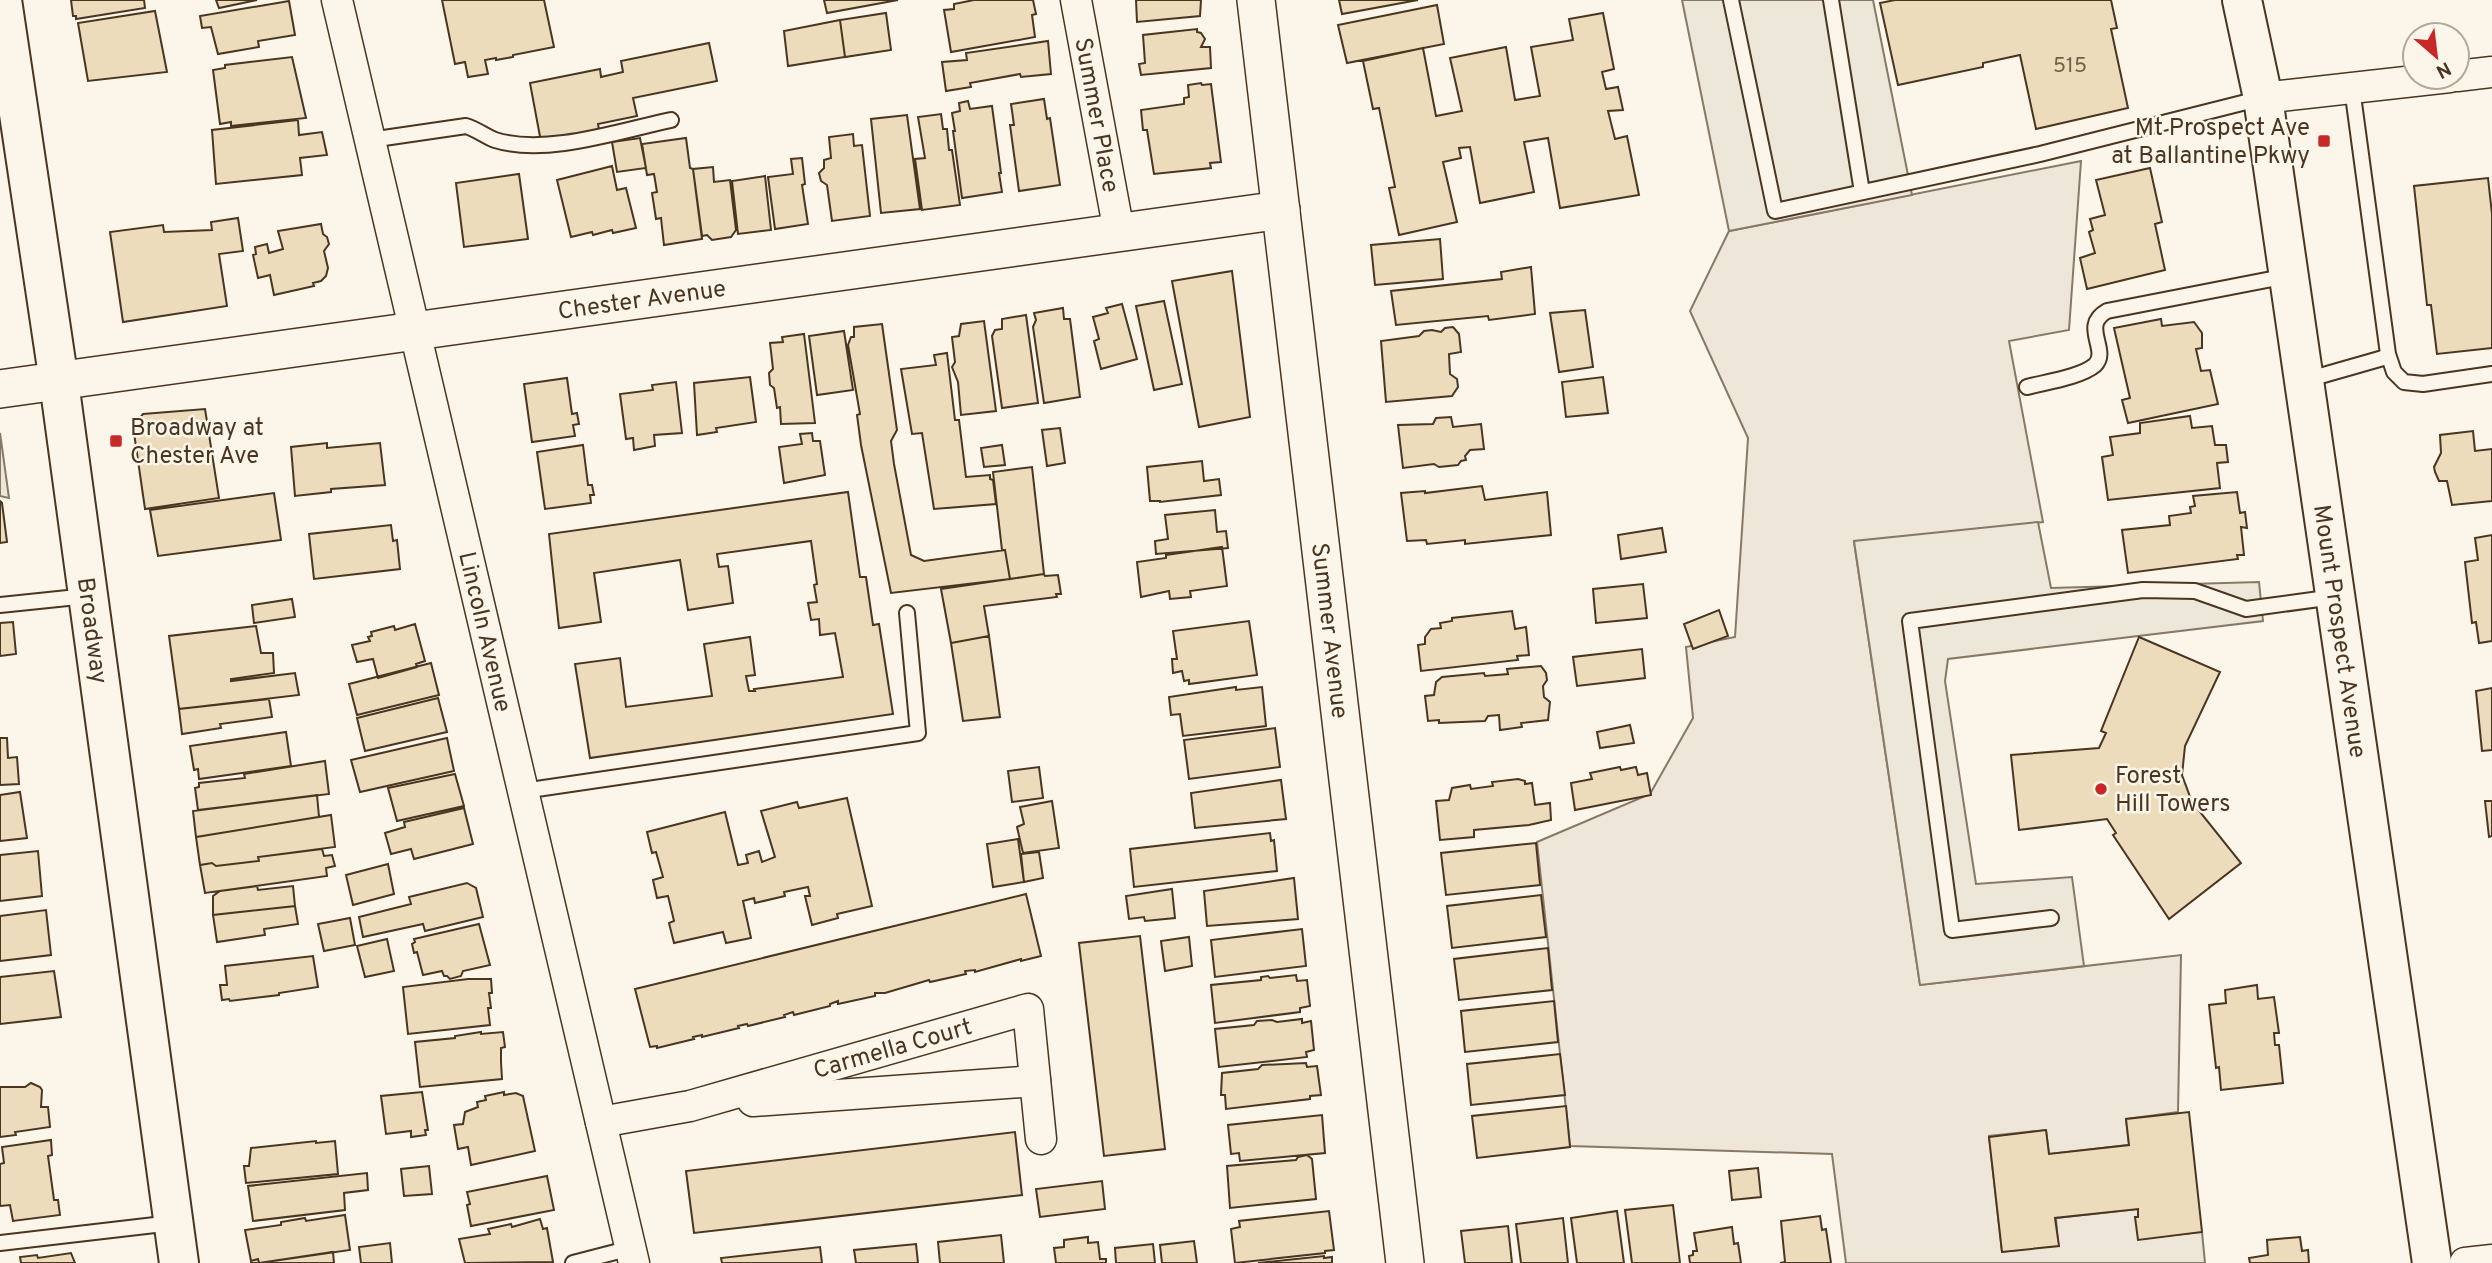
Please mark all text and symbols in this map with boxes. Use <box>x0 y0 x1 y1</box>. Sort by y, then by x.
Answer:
north arrow <box>2401 21 2471 91</box>
street label: Summer Place <box>1066 35 1124 195</box>
house number: 515 <box>2053 53 2087 80</box>
text: N <box>2431 55 2455 83</box>
place label: Mt Prospect Ave at Ballantine Pkwy <box>2111 114 2310 172</box>
marker: Mt Prospect Ave at Ballantine Pkwy <box>2316 133 2332 149</box>
street label: Chester Avenue <box>556 275 728 328</box>
place label: Broadway at Chester Ave <box>130 414 264 472</box>
marker: Broadway at Chester Ave <box>108 433 124 449</box>
street label: Mount Prospect Avenue <box>2305 503 2372 760</box>
street label: Summer Avenue <box>1303 541 1354 720</box>
street label: Lincoln Avenue <box>450 549 517 715</box>
street label: Broadway <box>69 576 113 686</box>
place label: Forest Hill Towers <box>2115 762 2231 820</box>
marker: Forest Hill Towers <box>2093 781 2109 797</box>
street label: Carmella Court <box>810 1013 976 1087</box>

